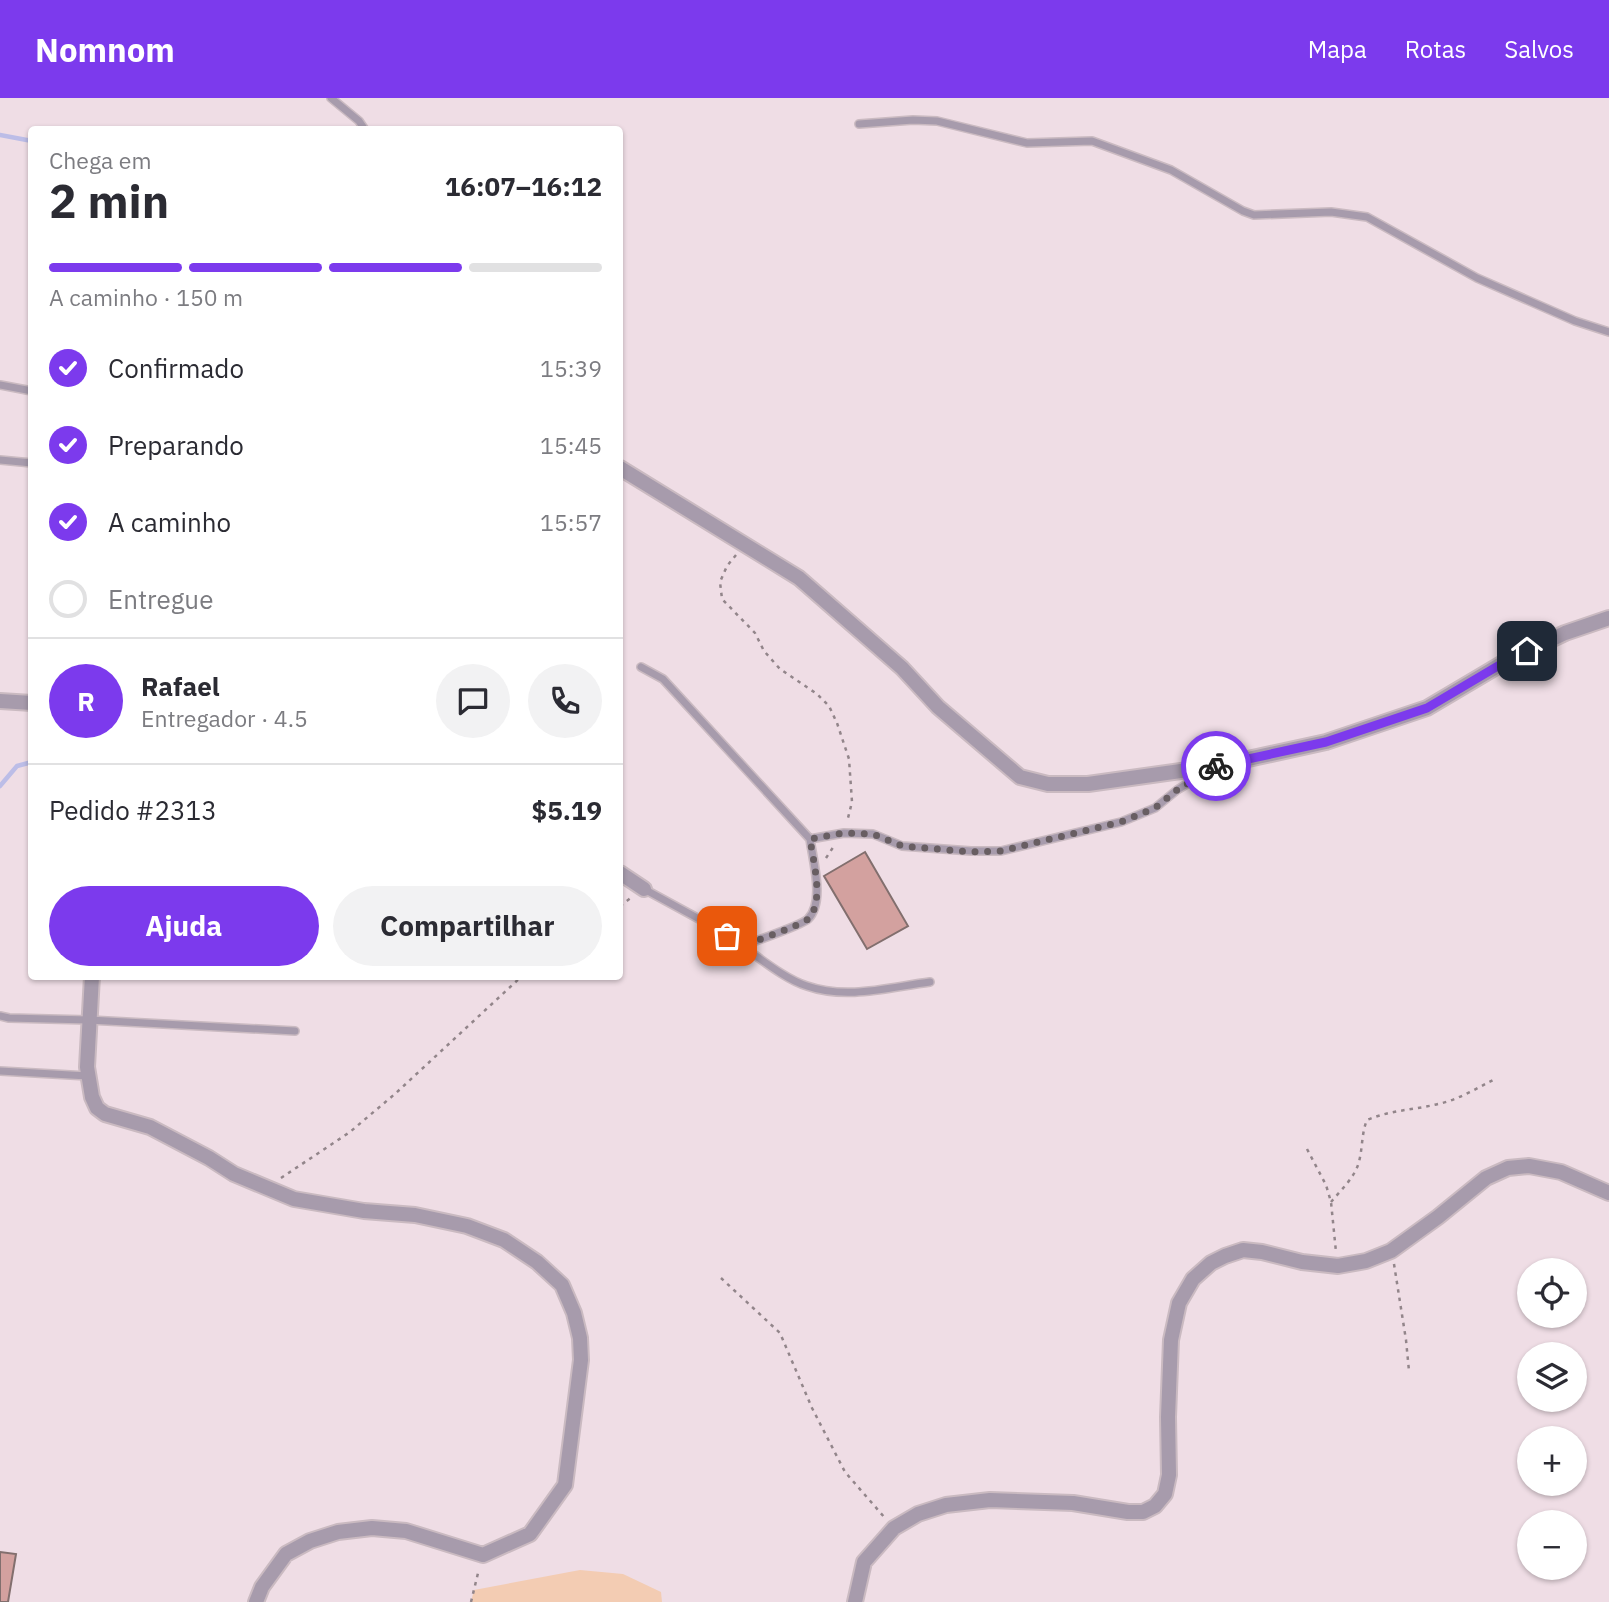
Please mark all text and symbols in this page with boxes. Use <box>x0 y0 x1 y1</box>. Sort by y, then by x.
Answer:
text: Nomnom <box>35 28 175 71</box>
text: Mapa <box>1308 33 1367 65</box>
text: Rotas <box>1405 33 1466 65</box>
text: Salvos <box>1504 33 1574 65</box>
text: Chega em <box>49 145 151 175</box>
text: 16:07–16:12 <box>445 169 602 203</box>
text: 2 min <box>49 171 169 231</box>
text: A caminho · 150 m <box>49 282 243 312</box>
icon: check <box>49 349 87 387</box>
text: Confirmado <box>108 351 244 385</box>
text: 15:39 <box>540 353 602 383</box>
icon: check <box>49 426 87 464</box>
text: Preparando <box>108 428 244 462</box>
text: 15:45 <box>540 430 602 460</box>
icon: check <box>49 503 87 541</box>
text: A caminho <box>108 505 231 539</box>
text: 15:57 <box>540 507 602 537</box>
text: Entregue <box>108 582 213 616</box>
pin <box>1497 621 1557 681</box>
icon: home <box>1508 632 1546 670</box>
button: chat <box>436 664 510 738</box>
button: phone <box>528 664 602 738</box>
text: Rafael <box>141 669 220 703</box>
text: R <box>77 684 95 718</box>
text: Entregador · 4.5 <box>141 703 308 733</box>
courier <box>1181 731 1251 801</box>
icon: bike <box>1197 747 1235 785</box>
text: Pedido #2313 <box>49 793 217 827</box>
text: $5.19 <box>532 793 602 827</box>
button: Ajuda <box>49 886 319 966</box>
button: Compartilhar <box>333 886 602 966</box>
pin <box>697 906 757 966</box>
icon: bag <box>708 917 746 955</box>
map controls <box>1517 1258 1587 1580</box>
button: locate <box>1517 1258 1587 1328</box>
button: layers <box>1517 1342 1587 1412</box>
button: + <box>1517 1426 1587 1496</box>
button: − <box>1517 1510 1587 1580</box>

